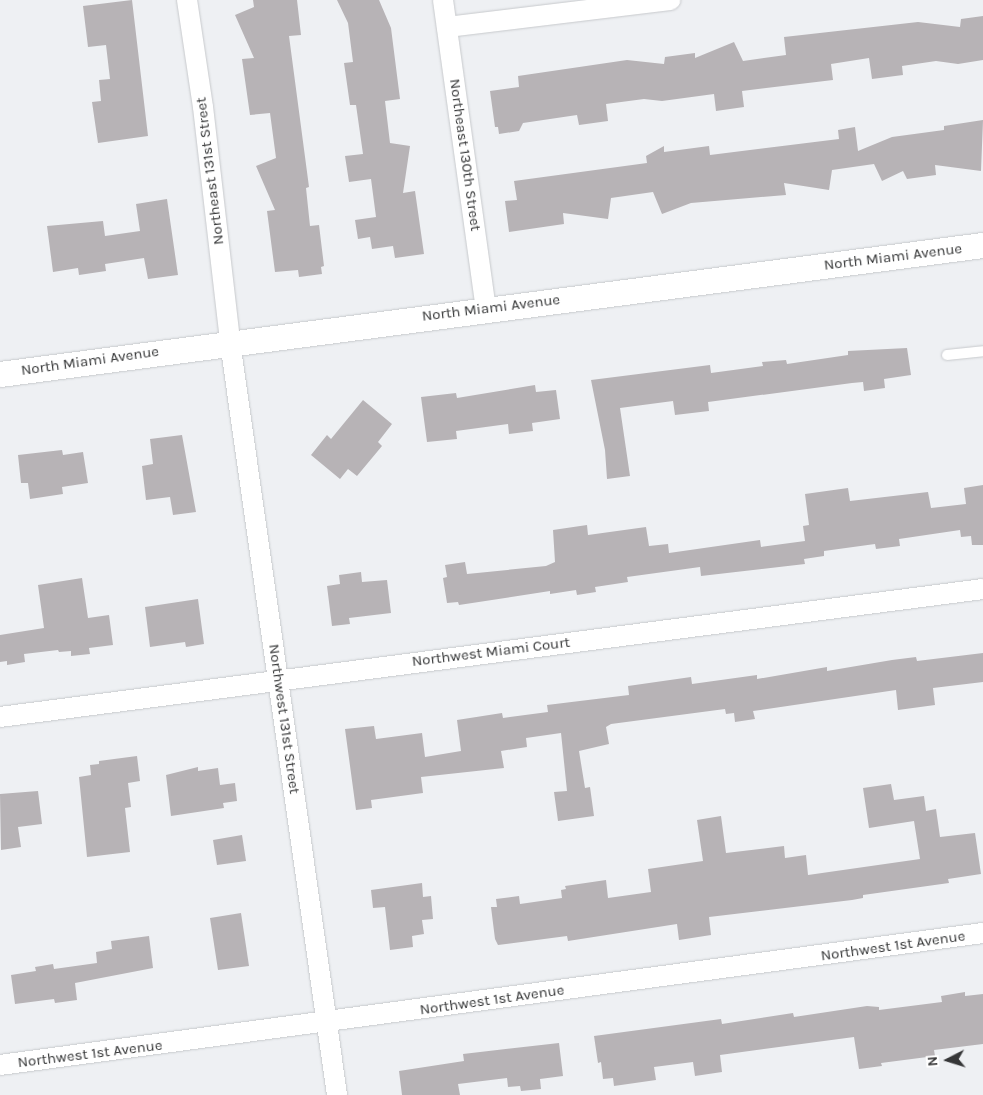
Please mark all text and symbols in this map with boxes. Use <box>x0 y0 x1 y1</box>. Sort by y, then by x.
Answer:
street label: Northeast 130th Street <box>445 78 485 232</box>
street label: Northeast 131st Street <box>192 96 228 246</box>
street label: North Miami Avenue <box>823 240 963 274</box>
street label: North Miami Avenue <box>421 291 561 325</box>
street label: North Miami Avenue <box>20 342 160 380</box>
street label: Northwest Miami Court <box>411 633 571 671</box>
street label: Northwest 131st Street <box>265 643 303 795</box>
street label: Northwest 1st Avenue <box>820 927 966 965</box>
street label: Northwest 1st Avenue <box>419 981 565 1019</box>
north arrow <box>923 1035 973 1085</box>
street label: Northwest 1st Avenue <box>17 1036 163 1072</box>
text: N <box>924 1056 941 1067</box>

